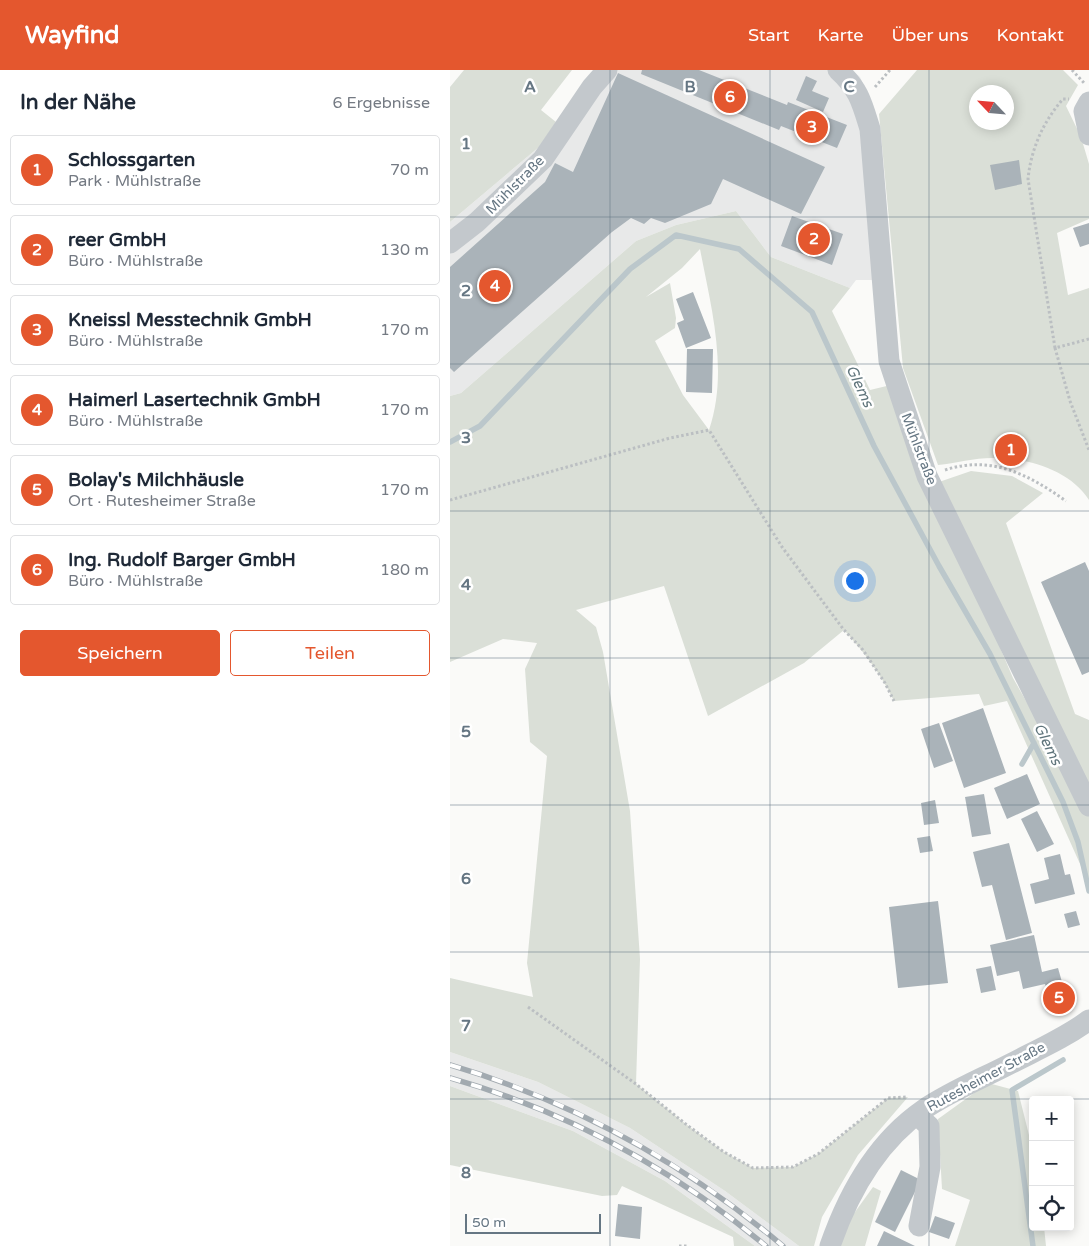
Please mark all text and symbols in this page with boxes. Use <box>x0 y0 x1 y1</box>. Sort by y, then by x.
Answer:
text: Wayfind <box>25 21 120 50</box>
text: Start <box>748 24 789 46</box>
text: Karte <box>817 24 863 46</box>
text: Über uns <box>891 24 969 46</box>
text: Kontakt <box>997 24 1064 46</box>
text: A <box>524 77 536 97</box>
text: B <box>684 77 696 97</box>
text: C <box>843 77 855 97</box>
pin: 6 <box>714 78 746 116</box>
north arrow <box>969 85 1014 130</box>
text: In der Nähe <box>20 90 136 115</box>
text: 6 Ergebnisse <box>332 93 430 113</box>
pin: 3 <box>796 108 828 146</box>
text: 1 <box>461 134 471 154</box>
text: Schlossgarten <box>68 149 195 171</box>
street label: Mühlstraße <box>482 152 548 218</box>
text: 1 <box>32 160 42 180</box>
text: 70 m <box>390 160 429 180</box>
text: Park · Mühlstraße <box>68 171 201 191</box>
pin: 2 <box>798 220 830 258</box>
text: reer GmbH <box>68 229 167 251</box>
text: 2 <box>32 240 42 260</box>
text: 130 m <box>380 240 429 260</box>
text: Büro · Mühlstraße <box>68 251 203 271</box>
pin: 4 <box>479 267 511 305</box>
text: 2 <box>461 281 471 301</box>
text: Kneissl Messtechnik GmbH <box>68 309 312 331</box>
text: 3 <box>32 320 42 340</box>
text: 170 m <box>380 320 429 340</box>
text: Büro · Mühlstraße <box>68 331 203 351</box>
water label: Glems <box>842 362 878 412</box>
text: Haimerl Lasertechnik GmbH <box>68 389 321 411</box>
text: 4 <box>32 400 42 420</box>
text: 170 m <box>380 400 429 420</box>
text: Büro · Mühlstraße <box>68 411 203 431</box>
street label: Mühlstraße <box>898 411 941 487</box>
text: 3 <box>461 428 471 448</box>
pin: 1 <box>995 431 1027 469</box>
text: Bolay's Milchhäusle <box>68 469 244 491</box>
text: 5 <box>32 480 42 500</box>
text: 170 m <box>380 480 429 500</box>
text: Ort · Rutesheimer Straße <box>68 491 256 511</box>
text: Ing. Rudolf Barger GmbH <box>68 549 296 571</box>
text: 6 <box>32 560 42 580</box>
text: 180 m <box>380 560 429 580</box>
your location <box>842 568 868 594</box>
text: Büro · Mühlstraße <box>68 571 203 591</box>
text: 4 <box>461 575 471 595</box>
button: Speichern <box>20 630 220 676</box>
button: Teilen <box>230 630 430 676</box>
water label: Glems <box>1030 720 1067 770</box>
text: 5 <box>461 722 471 742</box>
text: 6 <box>461 869 471 889</box>
pin: 5 <box>1043 979 1075 1017</box>
text: 7 <box>461 1016 471 1036</box>
street label: Rutesheimer Straße <box>924 1039 1048 1115</box>
map controls <box>1029 1096 1074 1231</box>
button: + <box>1029 1096 1074 1141</box>
button: − <box>1029 1141 1074 1186</box>
text: 8 <box>461 1163 471 1183</box>
button: locate <box>1029 1186 1074 1231</box>
scale bar <box>465 1211 601 1234</box>
text: 50 m <box>472 1214 506 1231</box>

